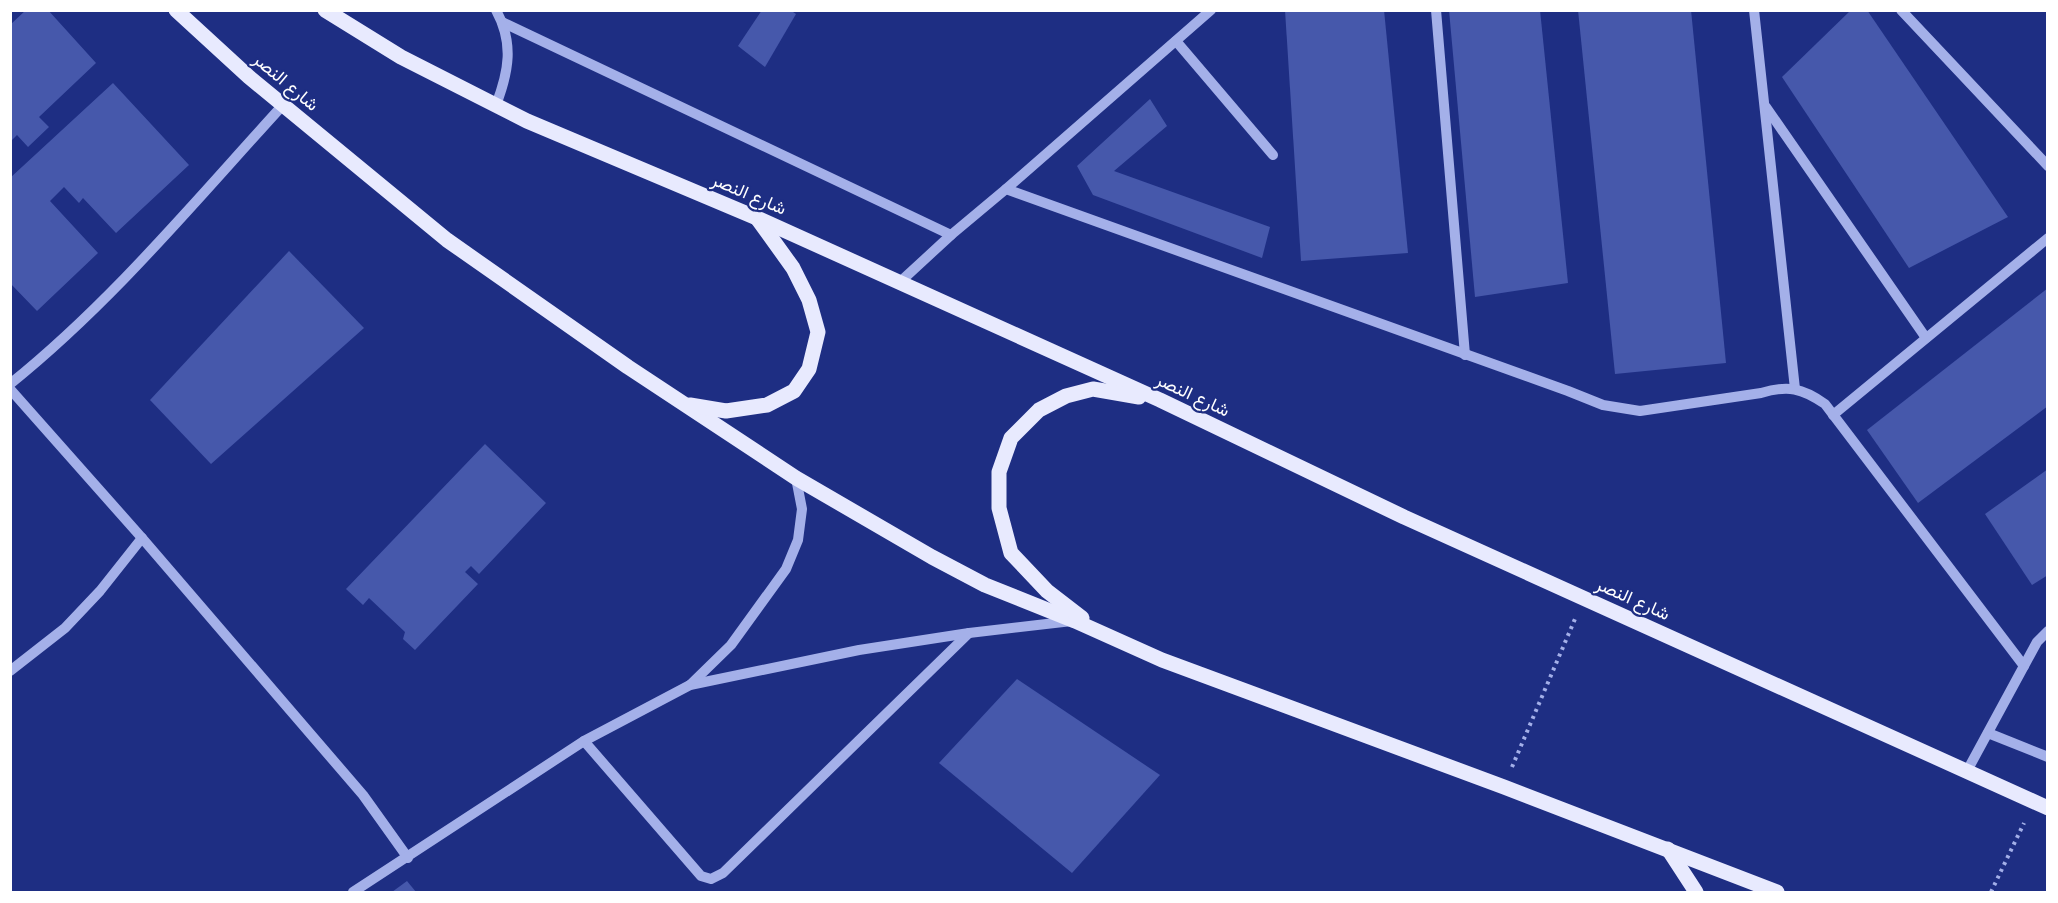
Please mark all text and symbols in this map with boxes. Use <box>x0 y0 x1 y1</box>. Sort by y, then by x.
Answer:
street label: شارع النصر <box>247 48 323 117</box>
street label: شارع النصر <box>707 168 790 220</box>
street label: شارع النصر <box>1151 368 1233 423</box>
street label: شارع النصر <box>1591 573 1673 626</box>

